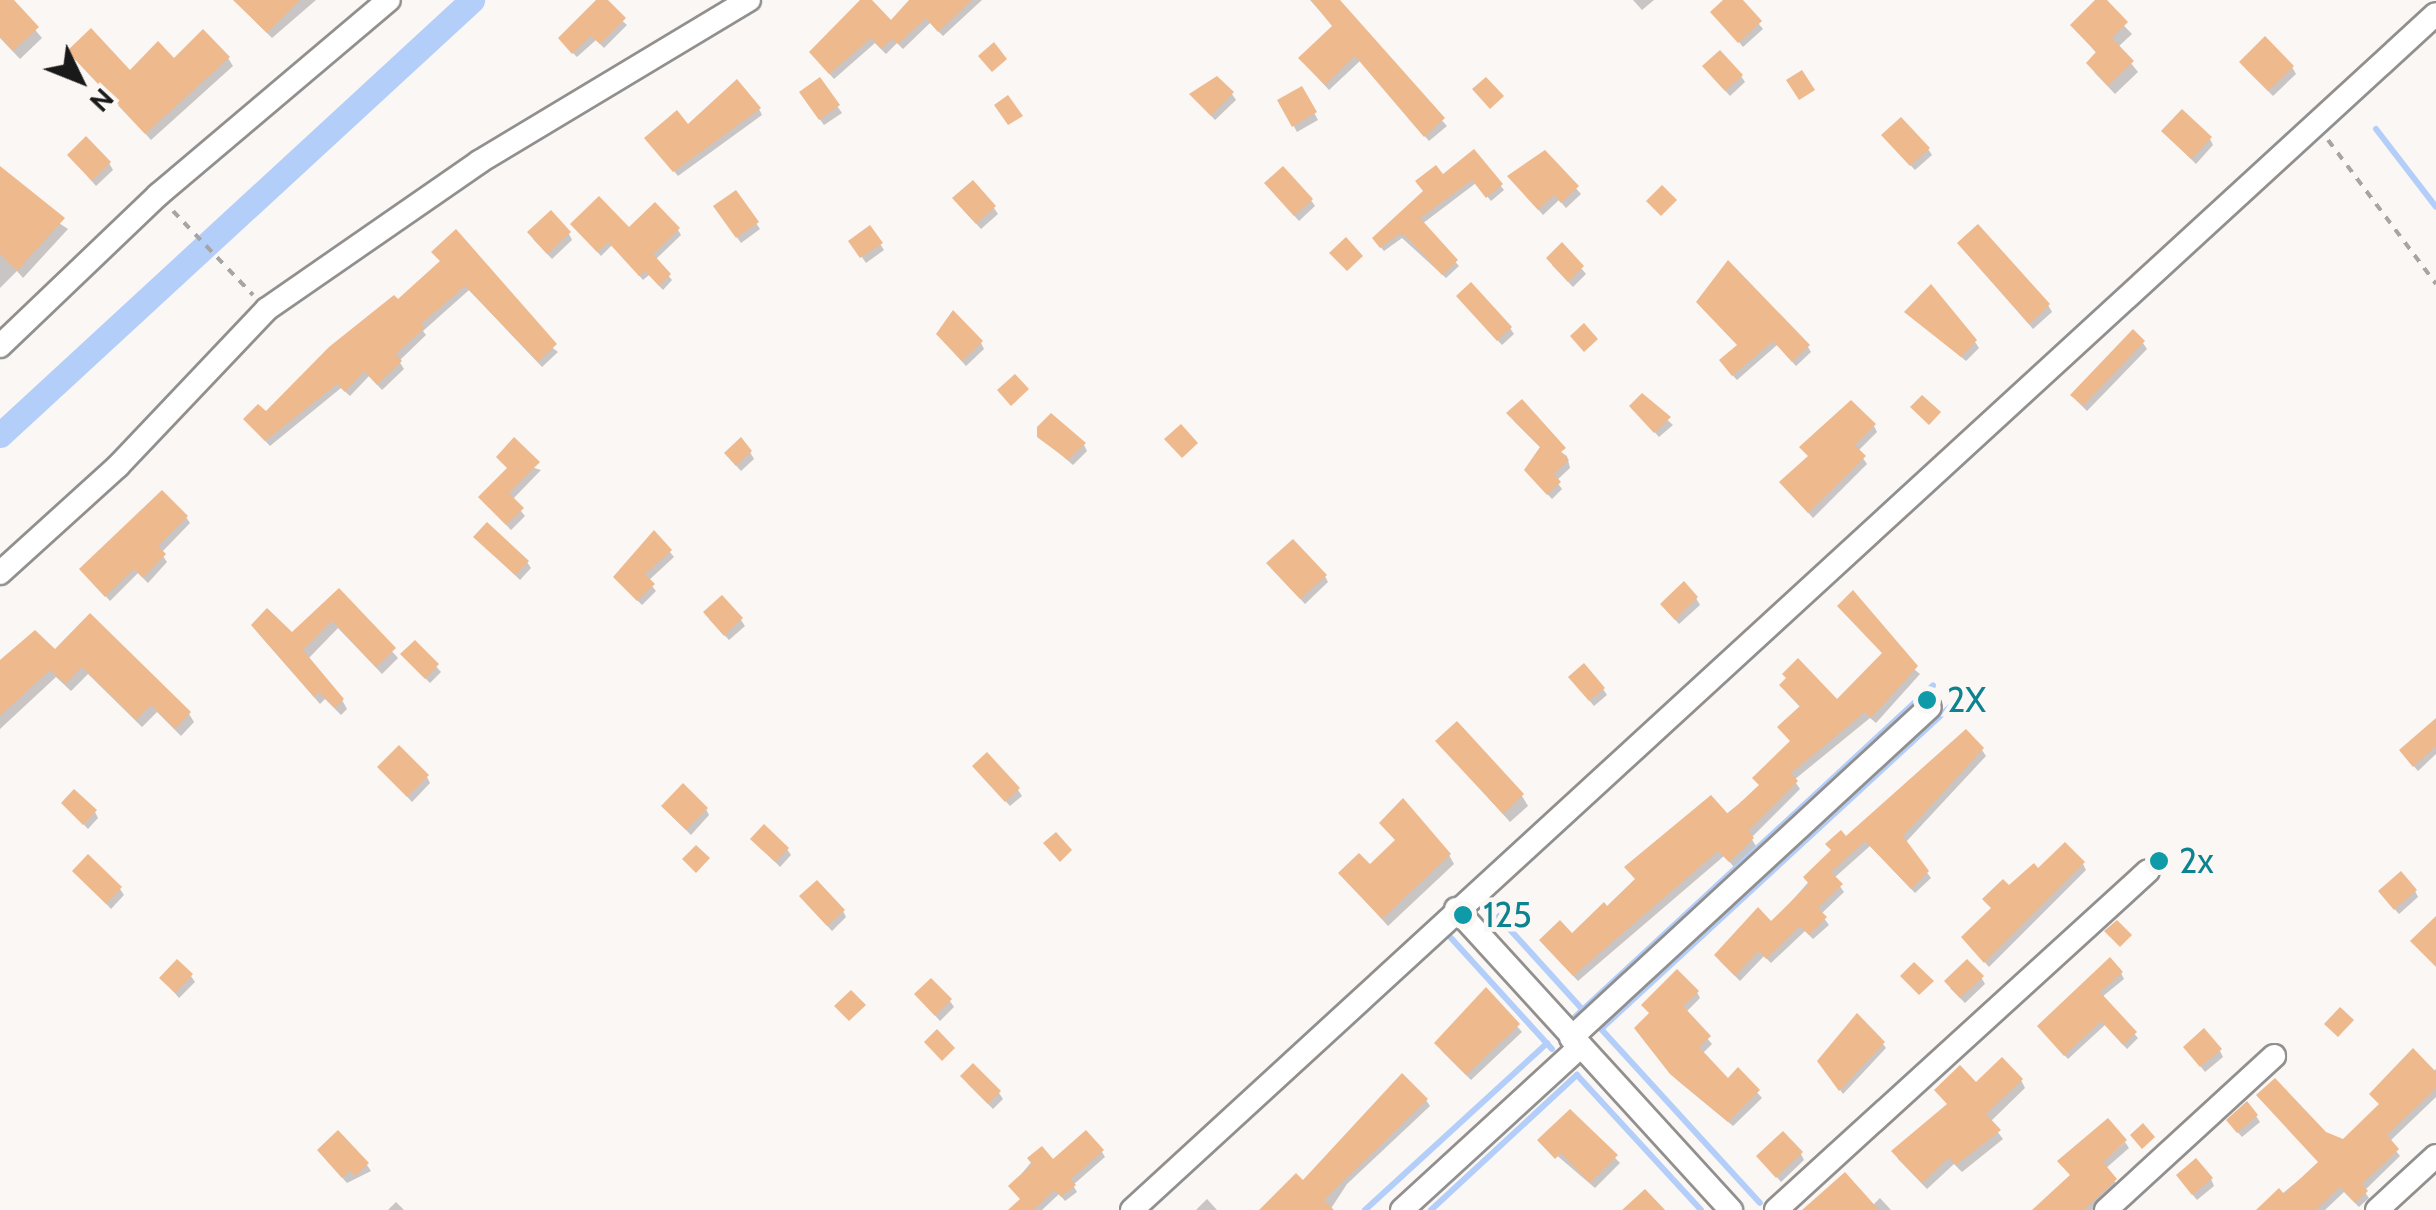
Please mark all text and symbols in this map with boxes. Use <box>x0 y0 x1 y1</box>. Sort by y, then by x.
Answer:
north arrow <box>30 30 130 130</box>
text: N <box>83 82 121 119</box>
place label: 2X <box>1947 679 1986 721</box>
marker: 2X <box>1916 689 1938 711</box>
place label: 2x <box>2179 840 2214 882</box>
marker: 2x <box>2148 850 2170 872</box>
place label: 125 <box>1483 894 1532 936</box>
marker: 125 <box>1452 904 1474 926</box>

